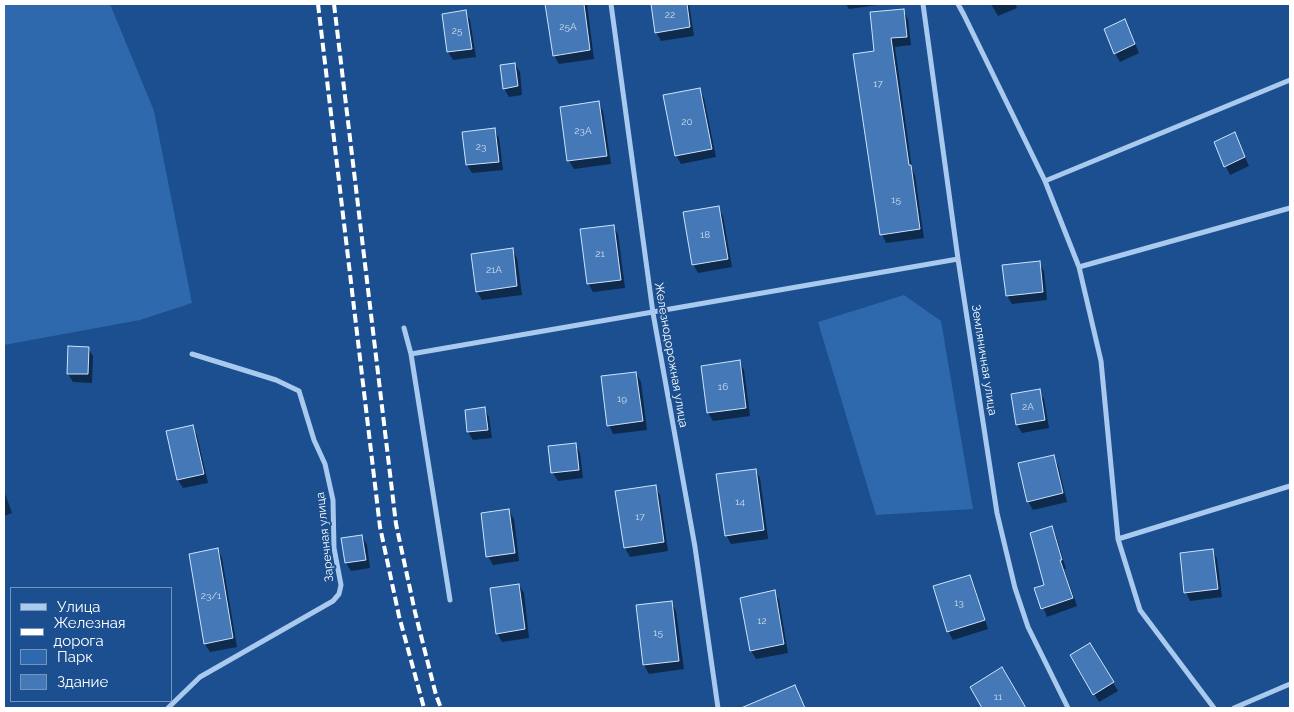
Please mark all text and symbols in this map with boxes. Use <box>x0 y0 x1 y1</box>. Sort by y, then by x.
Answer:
house number: 22 <box>665 9 675 21</box>
house number: 25А <box>559 21 577 33</box>
house number: 25 <box>452 25 462 37</box>
house number: 17 <box>873 78 883 90</box>
house number: 20 <box>681 116 693 128</box>
house number: 23А <box>574 125 592 137</box>
house number: 23 <box>476 141 486 153</box>
house number: 15 <box>891 194 901 206</box>
house number: 18 <box>700 229 710 241</box>
house number: 21 <box>595 248 605 260</box>
house number: 21А <box>486 264 502 276</box>
street label: Железнодорожная улица <box>651 281 691 429</box>
street label: Земляничная улица <box>968 304 1000 416</box>
house number: 16 <box>718 381 728 393</box>
house number: 19 <box>617 393 627 405</box>
house number: 2А <box>1022 401 1034 413</box>
street label: Заречная улица <box>313 491 337 583</box>
house number: 14 <box>735 496 745 508</box>
house number: 17 <box>635 511 645 523</box>
legend <box>10 587 172 702</box>
house number: 23/1 <box>201 590 221 602</box>
house number: 13 <box>954 597 964 609</box>
text: Улица <box>57 598 101 616</box>
text: Железная дорога <box>54 614 126 650</box>
house number: 12 <box>757 615 767 627</box>
house number: 15 <box>653 627 663 639</box>
text: Парк <box>57 648 93 666</box>
text: Здание <box>57 673 108 691</box>
house number: 11 <box>994 691 1002 703</box>

